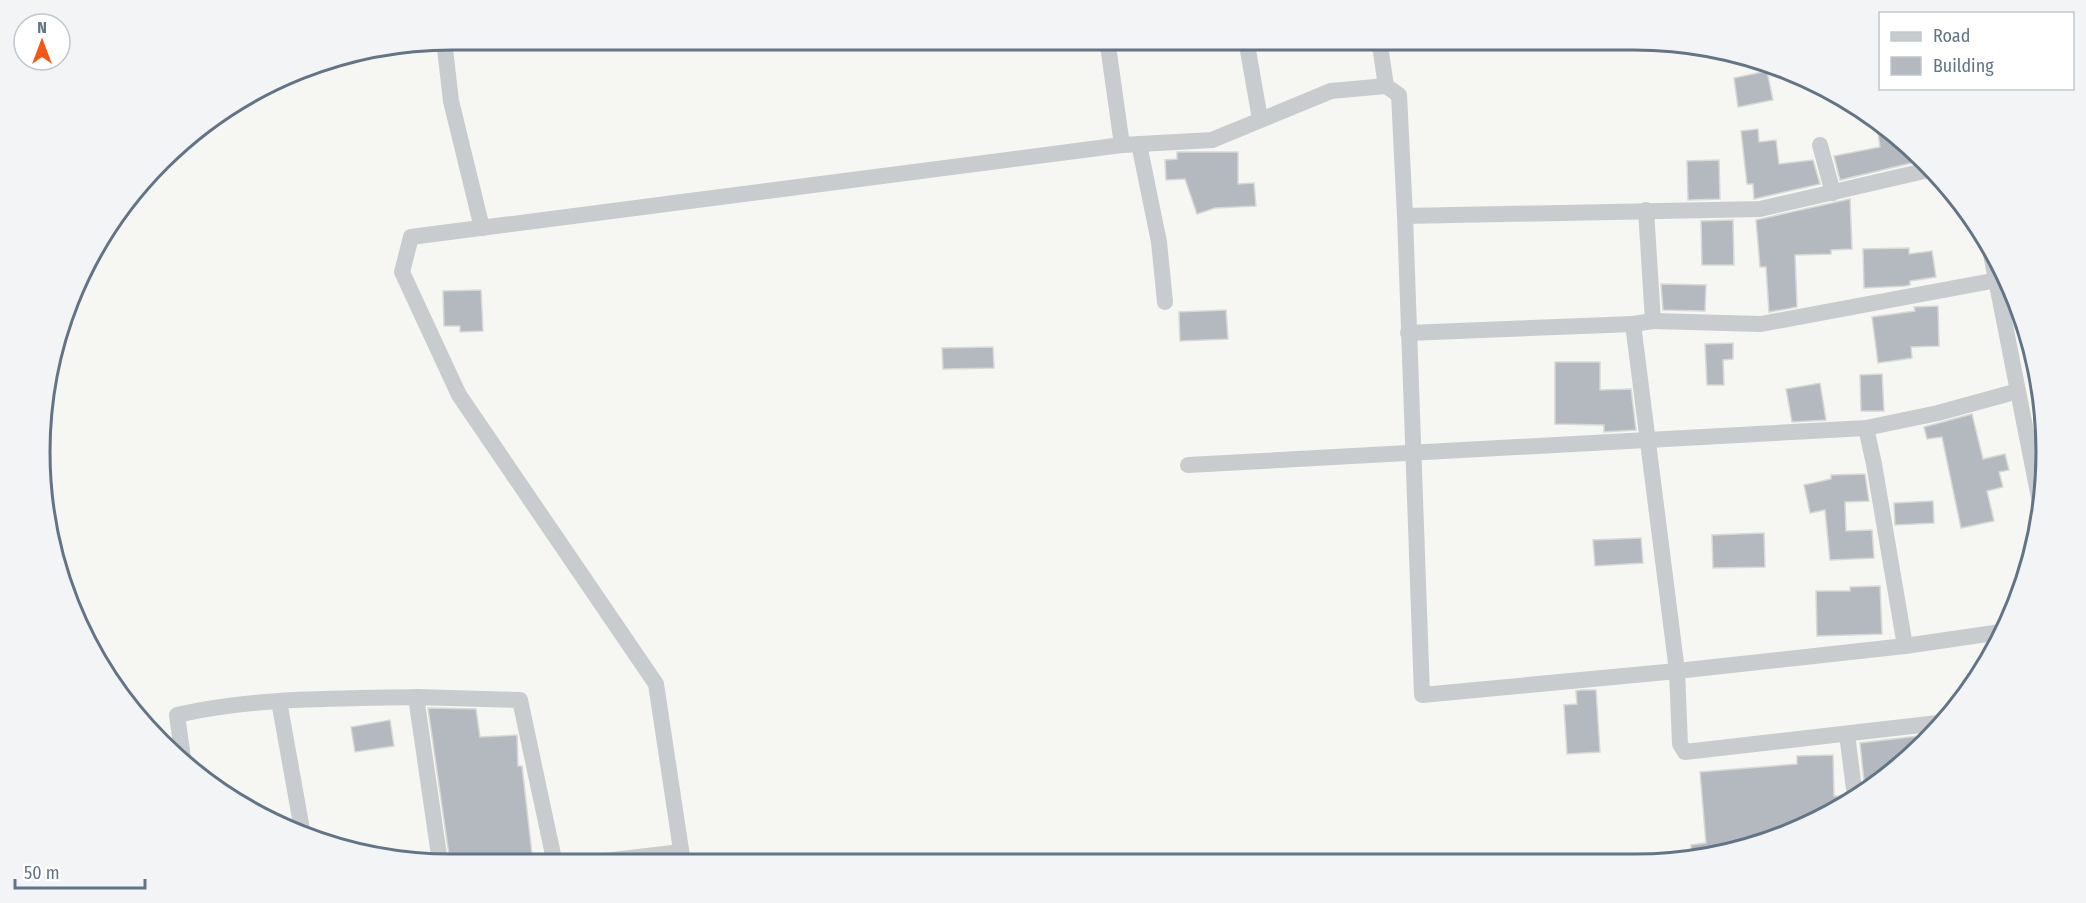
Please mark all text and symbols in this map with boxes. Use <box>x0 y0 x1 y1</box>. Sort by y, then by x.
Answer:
north arrow <box>12 12 72 72</box>
legend <box>1879 12 2074 90</box>
text: N <box>37 18 47 37</box>
text: Road <box>1933 25 1970 47</box>
text: Building <box>1933 55 1994 77</box>
scale bar <box>15 852 146 890</box>
text: 50 m <box>24 862 60 884</box>

